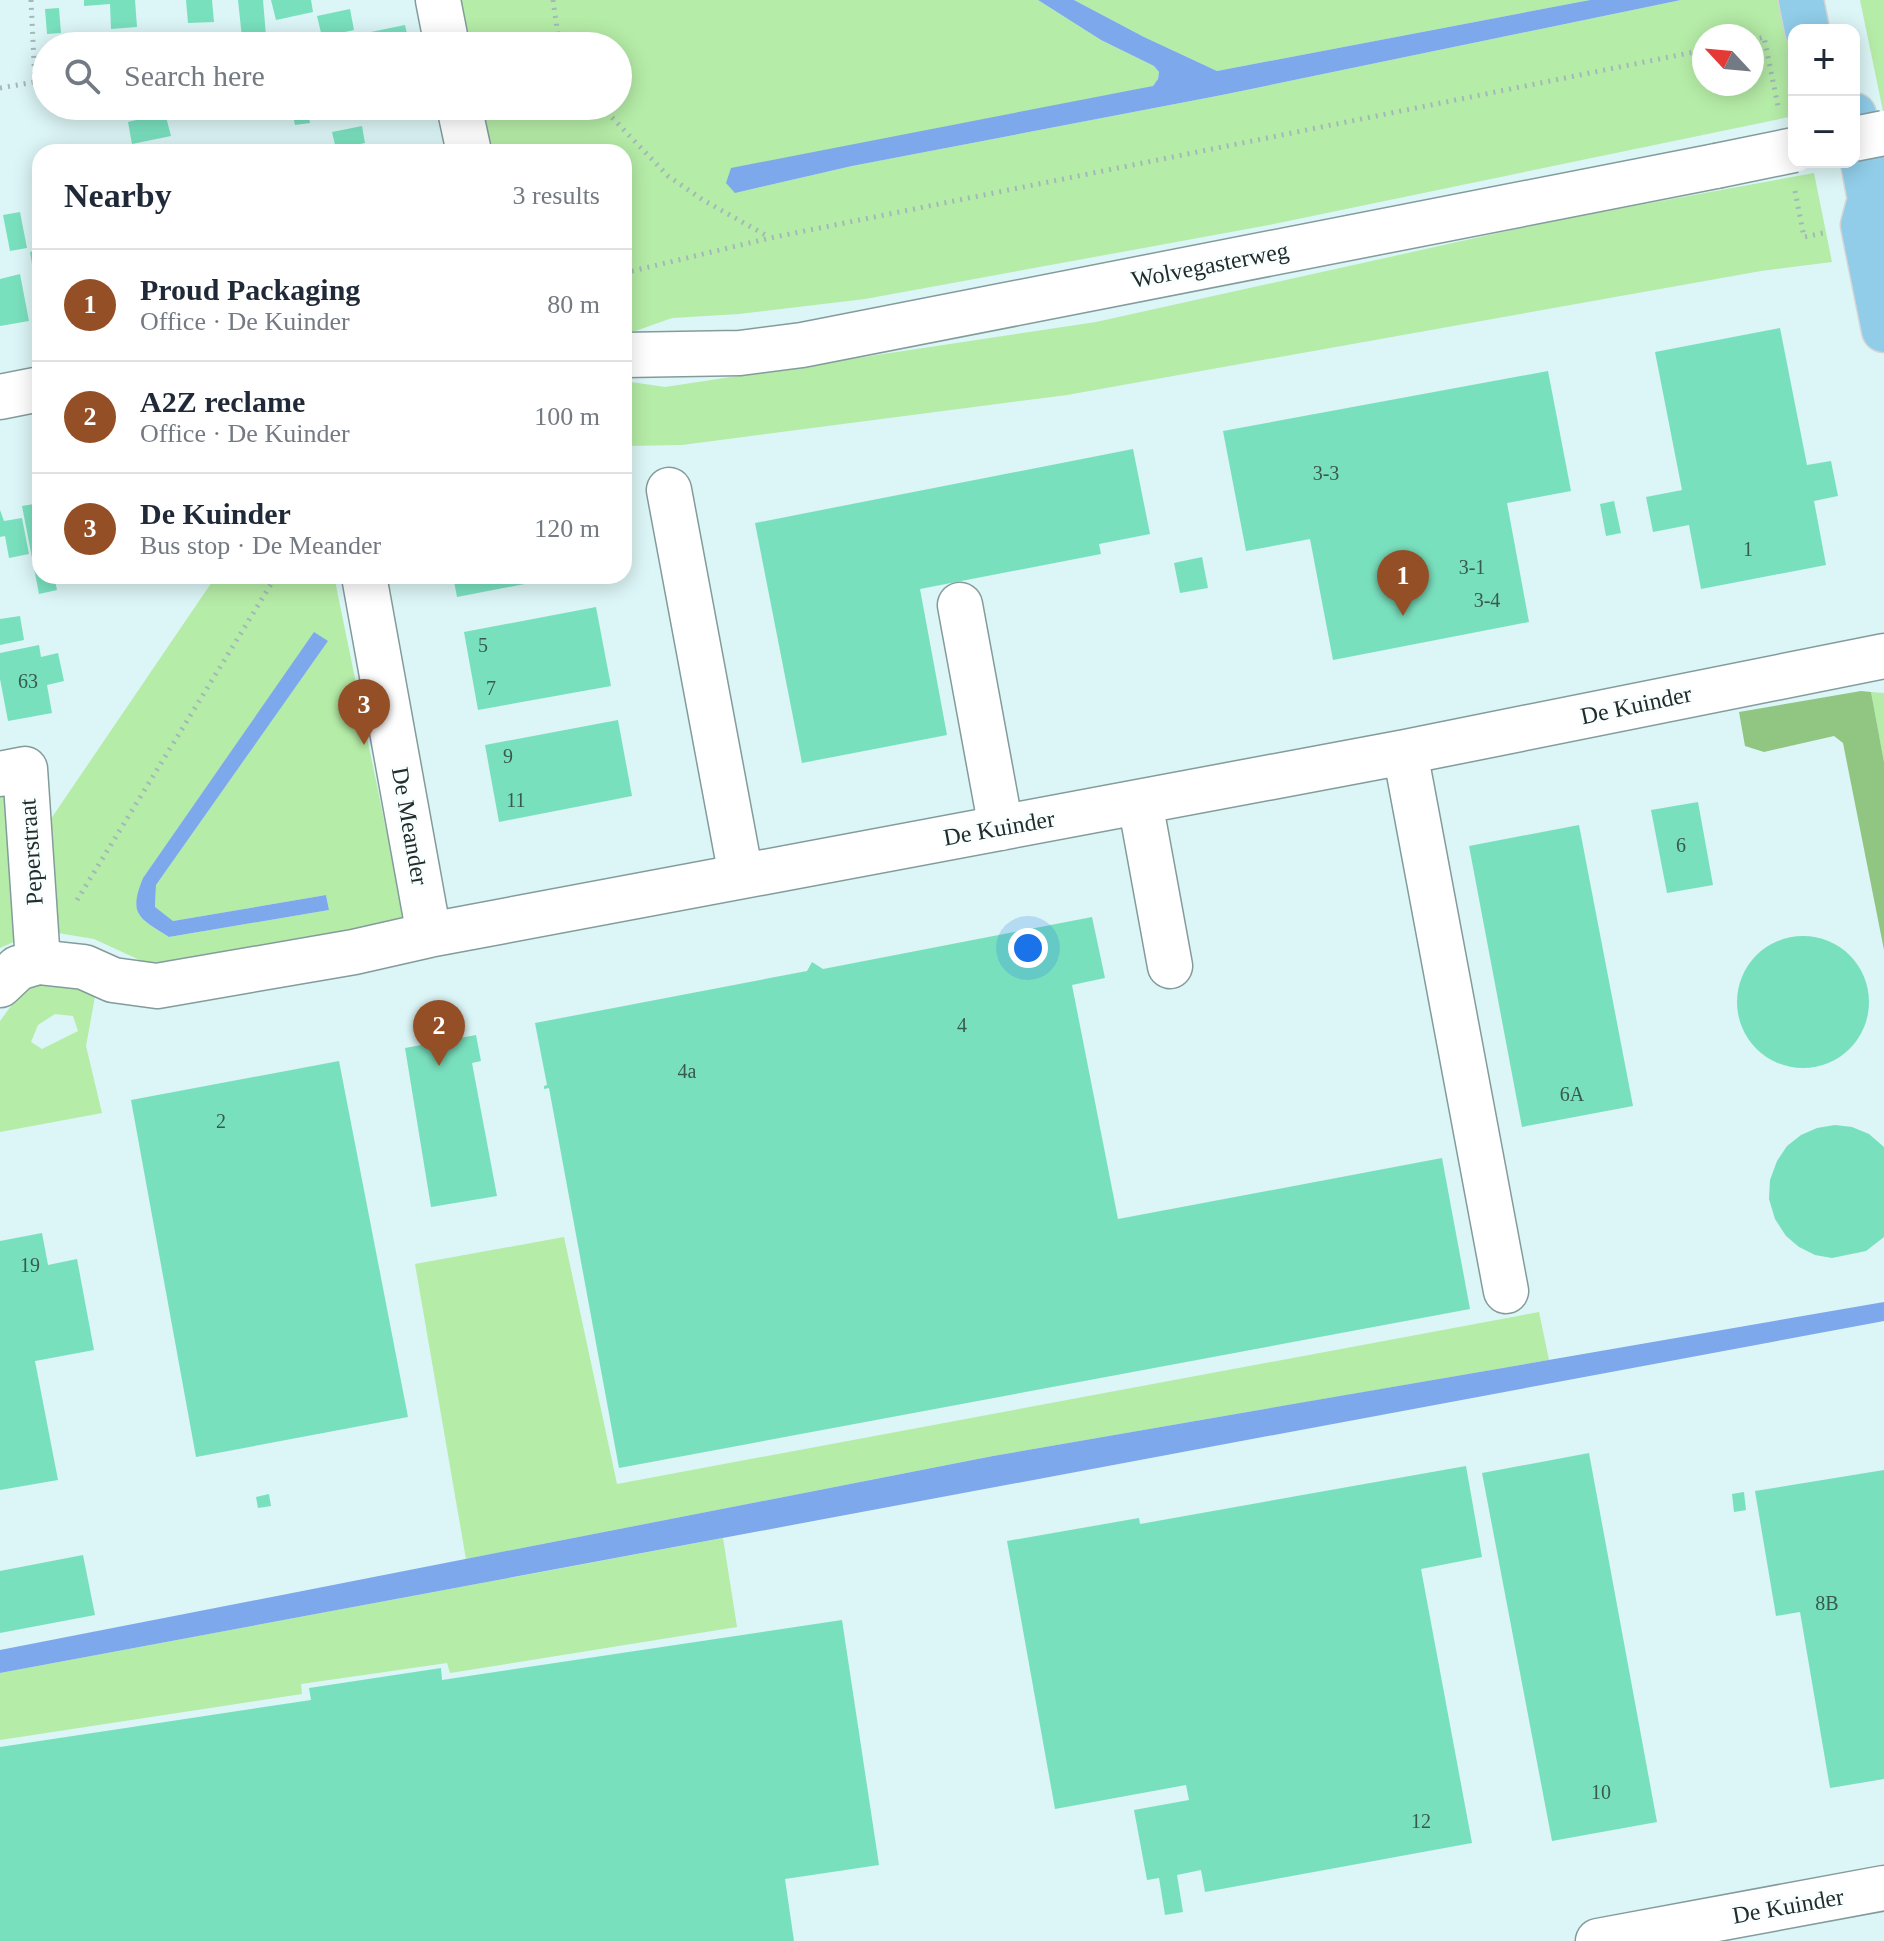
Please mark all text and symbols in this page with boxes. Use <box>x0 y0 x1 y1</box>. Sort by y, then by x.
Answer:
north arrow <box>1692 24 1764 96</box>
map controls <box>1788 24 1860 168</box>
button: + <box>1788 24 1860 96</box>
search box <box>32 32 632 120</box>
icon: search <box>60 54 104 98</box>
text: Search here <box>124 59 265 92</box>
button: − <box>1788 96 1860 168</box>
text: Nearby <box>64 177 172 214</box>
text: 3 results <box>513 181 600 210</box>
street label: Wolvegasterweg <box>1129 237 1291 293</box>
text: Proud Packaging <box>140 273 360 306</box>
text: 1 <box>84 290 97 319</box>
text: 80 m <box>547 290 600 319</box>
text: Office · De Kuinder <box>140 307 350 336</box>
text: A2Z reclame <box>140 385 305 418</box>
text: 2 <box>84 402 97 431</box>
text: 100 m <box>534 402 600 431</box>
text: Office · De Kuinder <box>140 419 350 448</box>
house number: 3-3 <box>1313 462 1339 484</box>
text: De Kuinder <box>140 497 291 530</box>
text: 3 <box>84 514 97 543</box>
text: 120 m <box>534 514 600 543</box>
text: Bus stop · De Meander <box>140 531 381 560</box>
house number: 1 <box>1743 538 1753 560</box>
pin: 1 <box>1377 550 1429 616</box>
house number: 3-1 <box>1459 556 1485 578</box>
house number: 3-4 <box>1474 589 1500 611</box>
house number: 5 <box>478 634 488 656</box>
house number: 63 <box>18 670 38 692</box>
house number: 7 <box>486 677 496 699</box>
pin: 3 <box>338 679 390 745</box>
street label: De Kuinder <box>1578 681 1694 729</box>
house number: 9 <box>503 745 513 767</box>
street label: De Meander <box>387 765 433 887</box>
house number: 11 <box>506 789 526 811</box>
street label: Peperstraat <box>14 798 48 906</box>
street label: De Kuinder <box>941 805 1057 851</box>
house number: 6 <box>1676 834 1686 856</box>
your location <box>1008 928 1048 968</box>
pin: 2 <box>413 1000 465 1066</box>
house number: 4 <box>957 1014 967 1036</box>
house number: 4a <box>678 1060 697 1082</box>
house number: 6A <box>1560 1083 1585 1105</box>
house number: 2 <box>216 1110 226 1132</box>
house number: 19 <box>20 1254 40 1276</box>
house number: 8B <box>1815 1592 1839 1614</box>
house number: 10 <box>1591 1781 1611 1803</box>
house number: 12 <box>1411 1810 1431 1832</box>
street label: De Kuinder <box>1730 1883 1846 1929</box>

